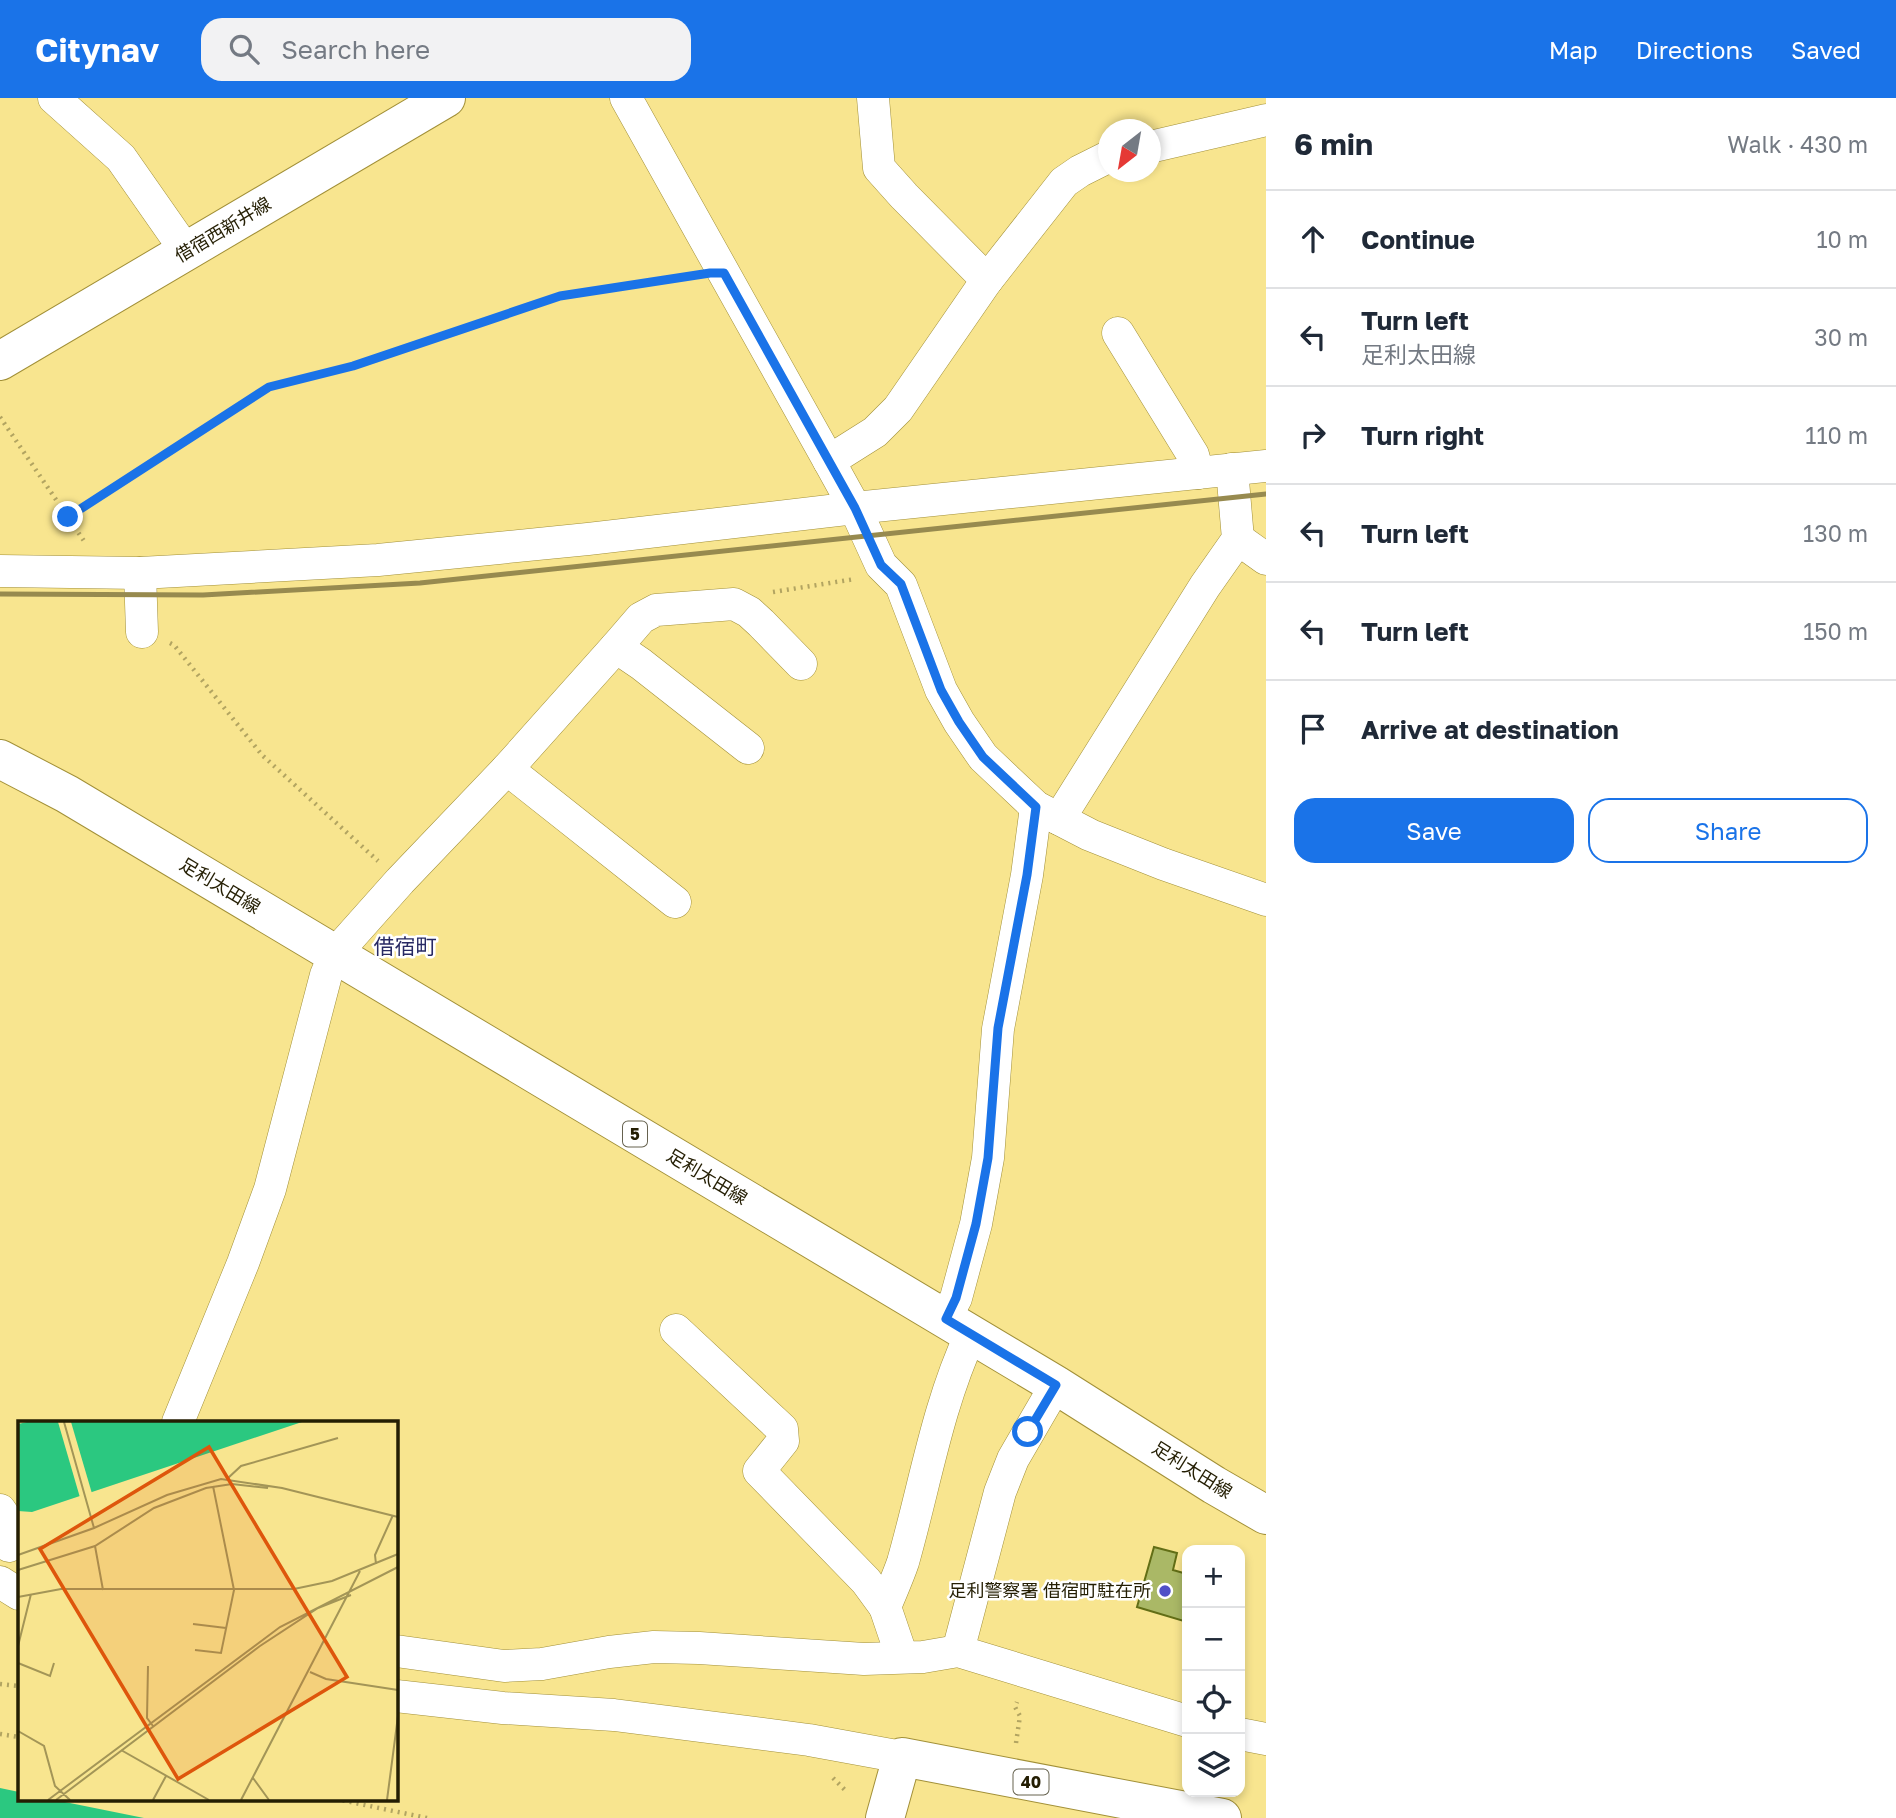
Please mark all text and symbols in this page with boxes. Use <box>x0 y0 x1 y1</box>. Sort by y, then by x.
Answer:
search box <box>201 18 691 81</box>
text: Citynav <box>35 30 159 69</box>
icon: search <box>225 30 263 68</box>
text: Search here <box>281 34 430 65</box>
text: Map <box>1549 35 1598 64</box>
text: Directions <box>1636 35 1753 64</box>
text: Saved <box>1791 35 1861 64</box>
north arrow <box>1098 119 1161 182</box>
text: 6 min <box>1294 126 1373 162</box>
text: Walk · 430 m <box>1727 130 1868 158</box>
street label: 借宿西新井線 <box>171 192 274 266</box>
icon: ahead <box>1294 220 1332 258</box>
text: Continue <box>1361 224 1475 255</box>
text: 10 m <box>1816 225 1868 253</box>
text: Turn left <box>1361 305 1469 336</box>
icon: left <box>1294 318 1332 356</box>
text: 30 m <box>1814 323 1868 351</box>
text: 足利太田線 <box>1361 340 1476 368</box>
icon: right <box>1294 416 1332 454</box>
text: Turn right <box>1361 420 1484 451</box>
text: 110 m <box>1805 421 1868 449</box>
route end <box>52 501 83 532</box>
icon: left <box>1294 514 1332 552</box>
text: Turn left <box>1361 518 1469 549</box>
text: 130 m <box>1803 519 1868 547</box>
icon: left <box>1294 612 1332 650</box>
text: Turn left <box>1361 616 1469 647</box>
text: 150 m <box>1803 617 1868 645</box>
icon: arrive <box>1294 710 1332 748</box>
text: Arrive at destination <box>1361 714 1619 745</box>
button: Save <box>1294 798 1574 863</box>
button: Share <box>1588 798 1868 863</box>
street label: 足利太田線 <box>176 853 265 918</box>
district label: 借宿町 <box>374 933 437 959</box>
road number: 5 <box>623 1122 647 1146</box>
street label: 足利太田線 <box>663 1144 752 1209</box>
route start <box>1012 1416 1043 1447</box>
inset map <box>18 1421 397 1800</box>
street label: 足利太田線 <box>1149 1436 1237 1502</box>
map controls <box>1182 1545 1245 1797</box>
button: + <box>1182 1545 1245 1608</box>
place label: 足利警察署 借宿町駐在所 <box>949 1579 1151 1601</box>
marker: 足利警察署 借宿町駐在所 <box>1157 1583 1173 1599</box>
button: − <box>1182 1608 1245 1671</box>
button: locate <box>1182 1671 1245 1734</box>
button: layers <box>1182 1734 1245 1797</box>
road number: 40 <box>1014 1770 1048 1794</box>

